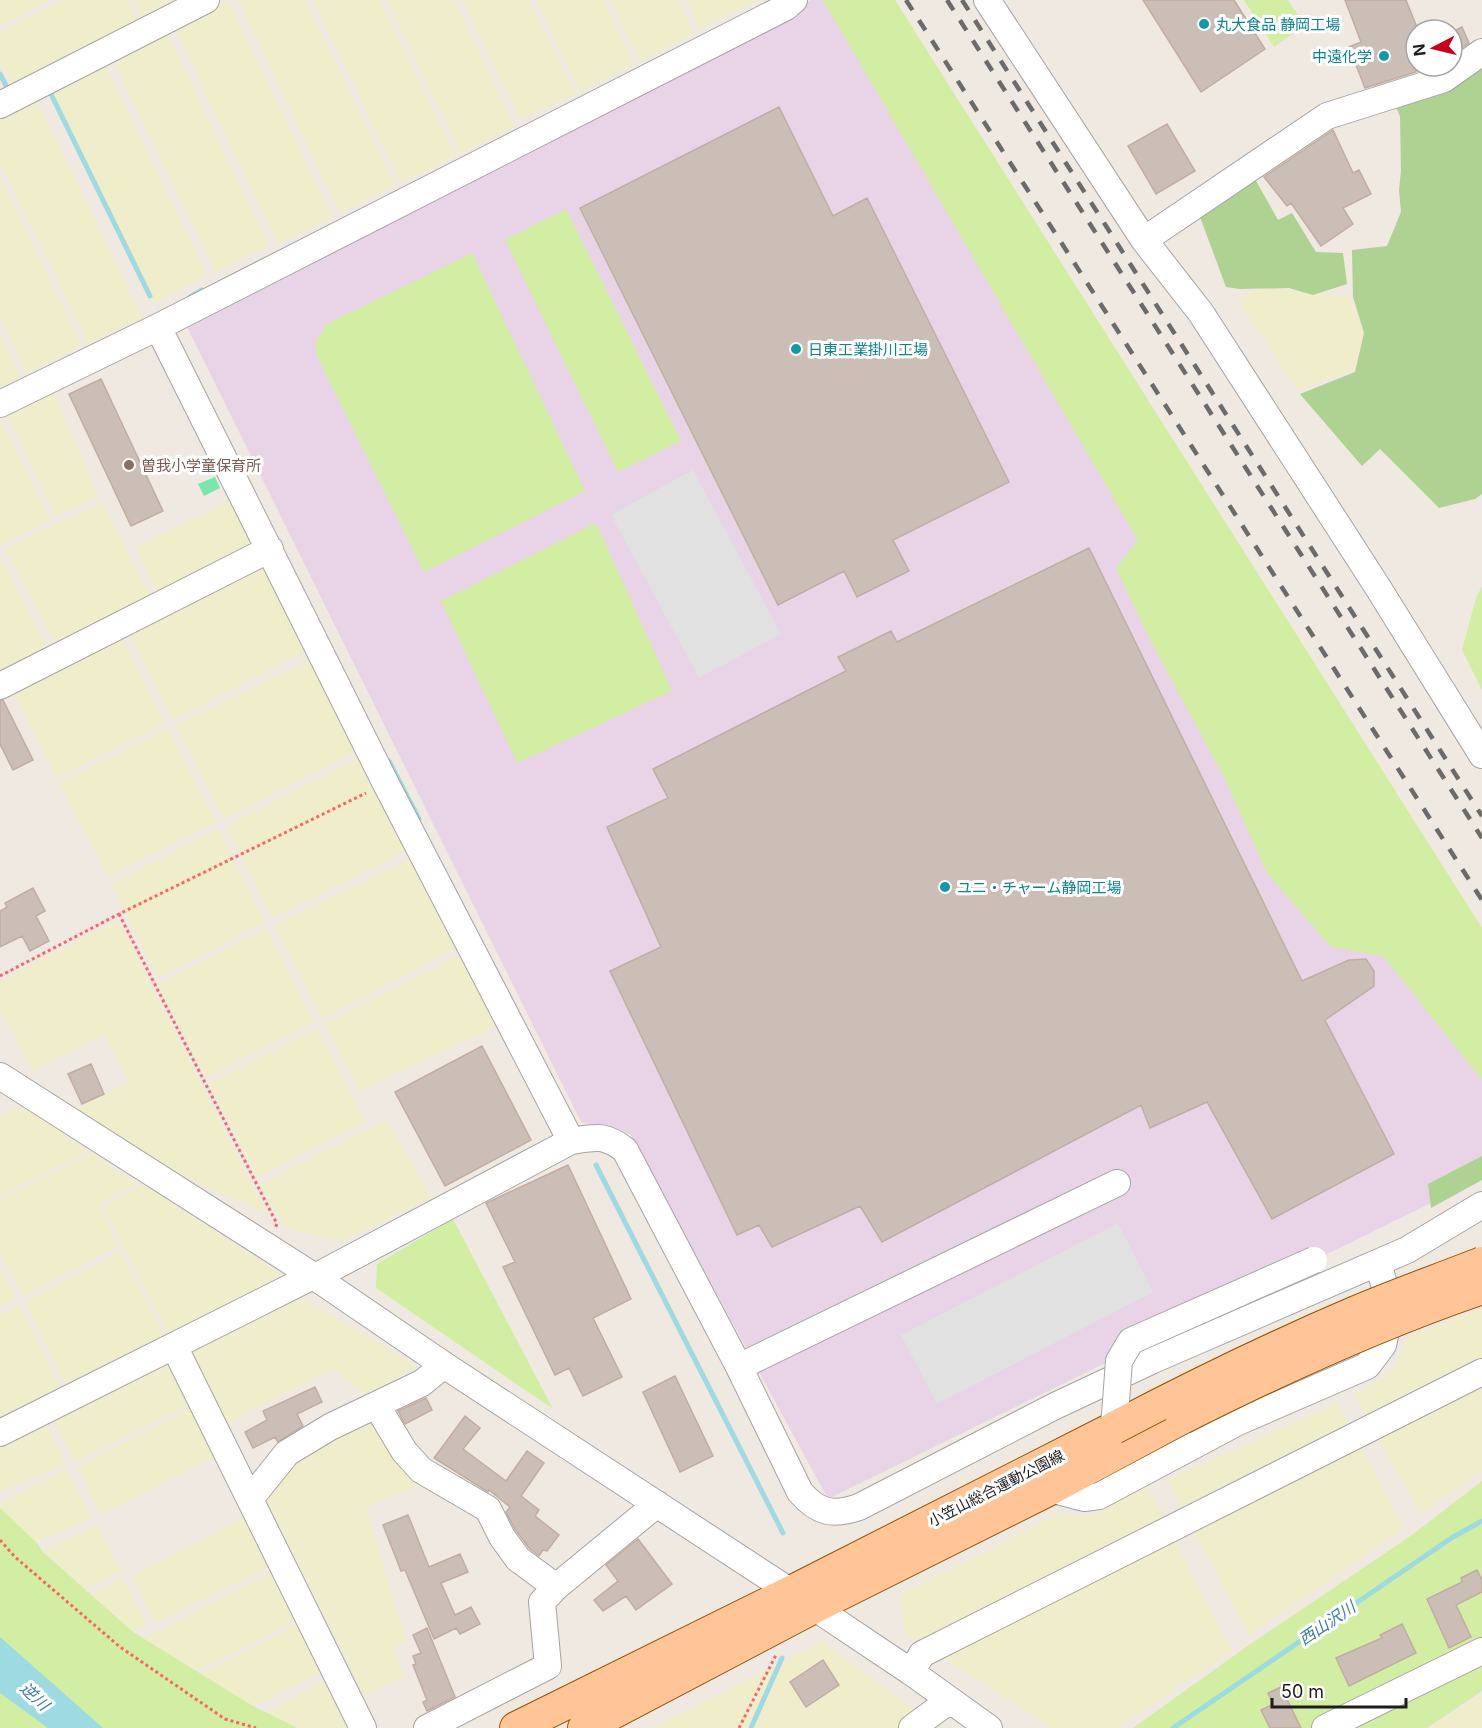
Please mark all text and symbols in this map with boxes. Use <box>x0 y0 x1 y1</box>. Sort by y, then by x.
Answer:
place label: 丸大食品 静岡工場 <box>1216 15 1340 34</box>
marker: 丸大食品 静岡工場 <box>1197 17 1211 31</box>
north arrow <box>1404 18 1464 78</box>
text: N <box>1408 43 1430 57</box>
place label: 中遠化学 <box>1312 47 1372 66</box>
marker: 中遠化学 <box>1377 49 1391 63</box>
place label: 日東工業掛川工場 <box>808 340 928 359</box>
marker: 日東工業掛川工場 <box>789 342 803 356</box>
place label: 曽我小学童保育所 <box>141 456 261 475</box>
marker: 曽我小学童保育所 <box>122 458 136 472</box>
place label: ユニ・チャーム静岡工場 <box>957 878 1121 897</box>
marker: ユニ・チャーム静岡工場 <box>938 880 952 894</box>
street label: 小笠山総合運動公園線 <box>925 1445 1067 1531</box>
water label: 西山沢川 <box>1295 1596 1361 1649</box>
scale bar <box>1272 1671 1406 1709</box>
water label: 逆川 <box>16 1678 55 1716</box>
text: 50 m <box>1281 1681 1324 1702</box>

